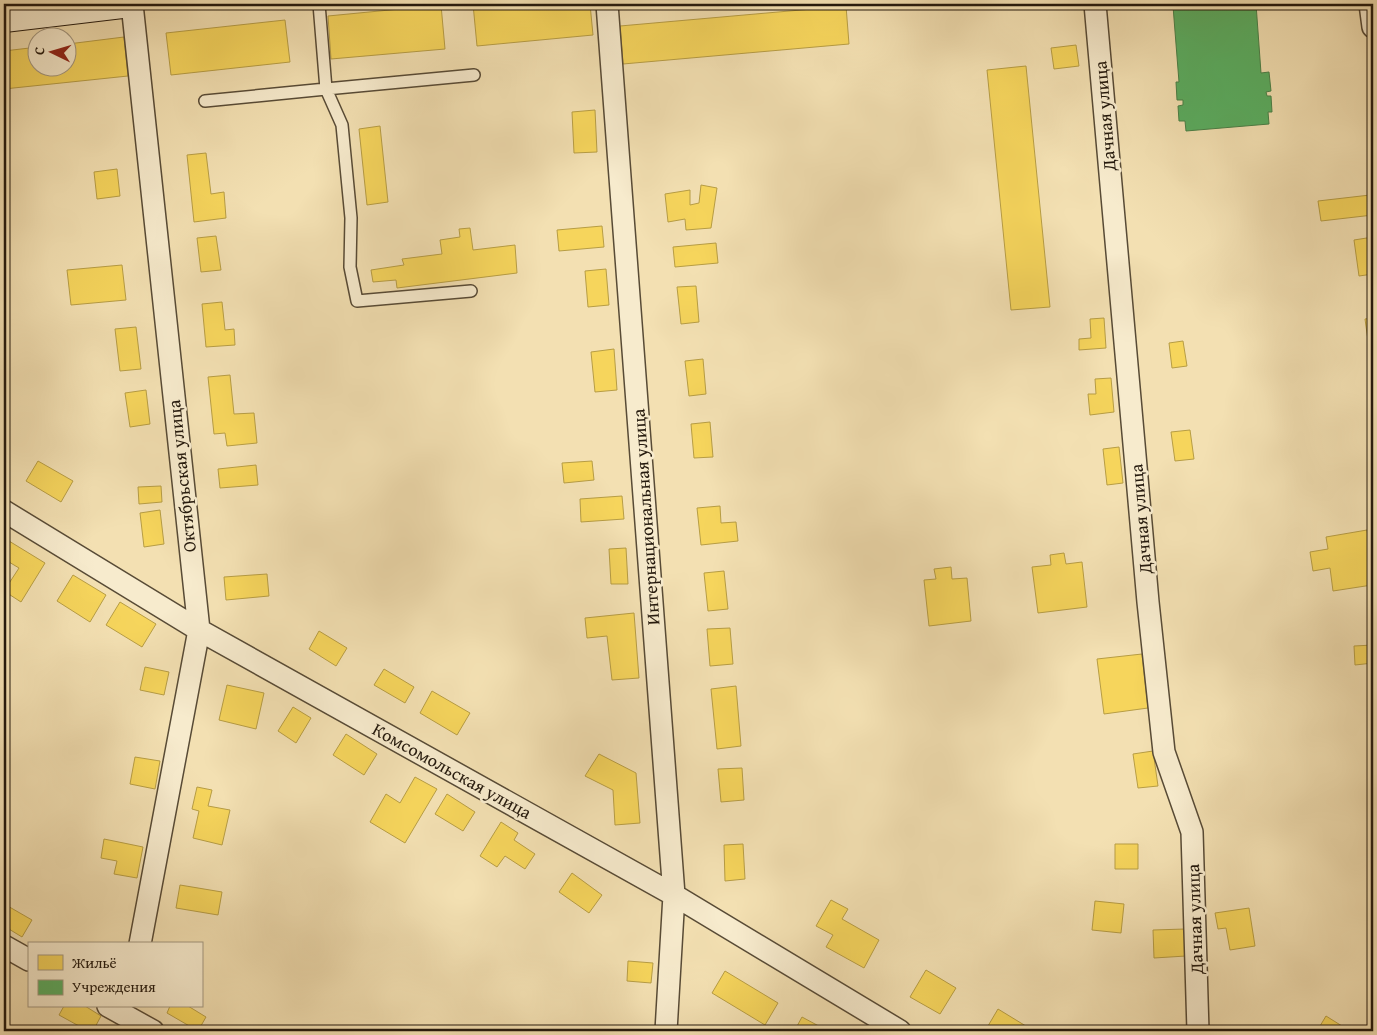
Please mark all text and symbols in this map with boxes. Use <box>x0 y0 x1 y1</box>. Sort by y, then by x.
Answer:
north arrow <box>28 28 78 78</box>
text: С <box>29 46 49 56</box>
street label: Дачная улица <box>1086 59 1123 173</box>
street label: Октябрьская улица <box>160 398 203 554</box>
street label: Интернациональная улица <box>624 408 667 626</box>
street label: Дачная улица <box>1122 462 1159 576</box>
street label: Комсомольская улица <box>368 716 537 826</box>
street label: Дачная улица <box>1179 863 1210 976</box>
legend <box>28 942 202 1008</box>
text: Жильё <box>71 952 117 973</box>
text: Учреждения <box>72 976 156 997</box>

